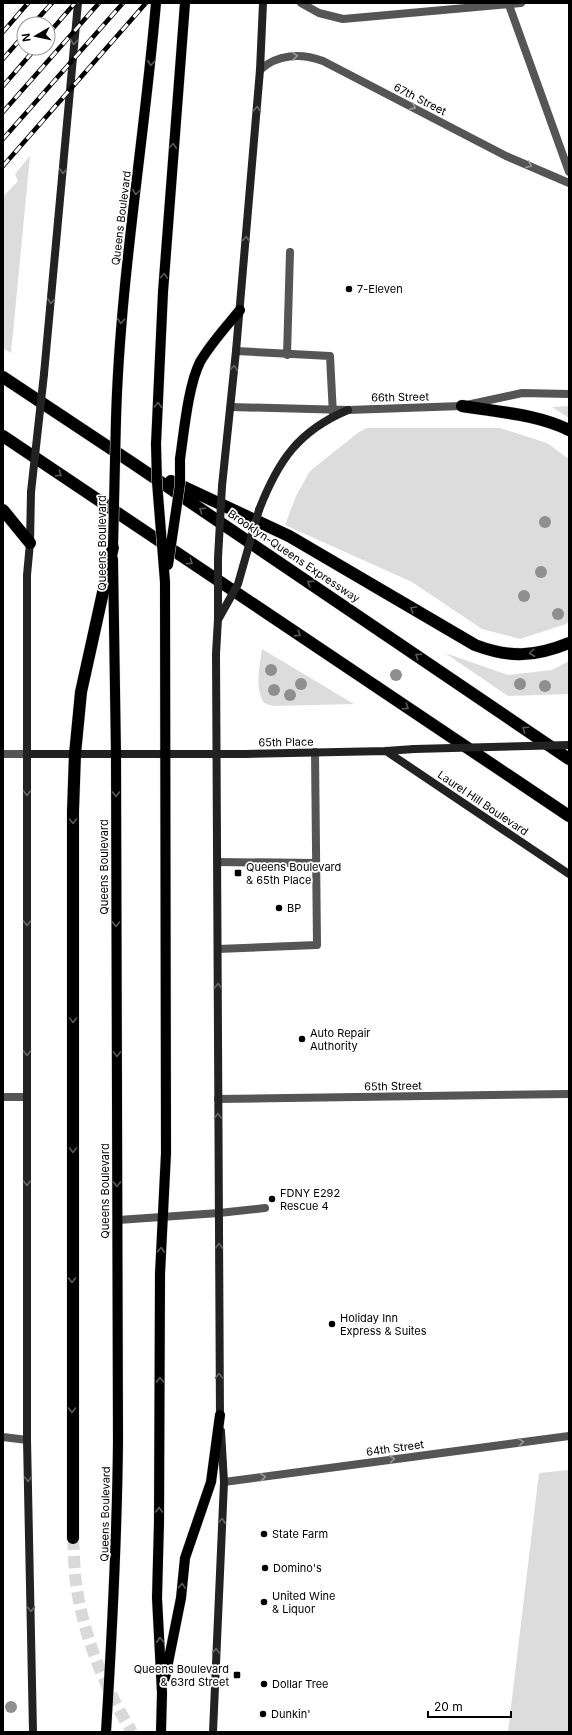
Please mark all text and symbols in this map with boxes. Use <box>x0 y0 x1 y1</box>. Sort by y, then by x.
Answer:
north arrow <box>16 16 56 56</box>
text: N <box>19 32 34 43</box>
one-way arrow <box>70 39 79 45</box>
one-way arrow <box>292 52 298 61</box>
one-way arrow <box>147 60 156 66</box>
street label: 67th Street <box>391 80 449 118</box>
one-way arrow <box>409 103 416 110</box>
one-way arrow <box>252 106 261 112</box>
one-way arrow <box>169 143 178 149</box>
one-way arrow <box>525 161 532 169</box>
one-way arrow <box>59 168 68 174</box>
street label: Queens Boulevard <box>108 170 134 266</box>
one-way arrow <box>132 189 141 195</box>
one-way arrow <box>241 236 250 242</box>
one-way arrow <box>159 272 168 279</box>
place label: 7-Eleven <box>357 282 403 296</box>
marker: 7-Eleven <box>344 284 354 294</box>
one-way arrow <box>47 298 56 304</box>
one-way arrow <box>117 318 126 324</box>
one-way arrow <box>230 365 239 371</box>
street label: 66th Street <box>371 389 429 405</box>
one-way arrow <box>153 402 162 408</box>
one-way arrow <box>54 469 61 476</box>
street label: Queens Boulevard <box>95 495 109 591</box>
street label: Brooklyn-Queens Expressway <box>225 506 363 606</box>
one-way arrow <box>200 508 207 515</box>
one-way arrow <box>186 557 193 565</box>
one-way arrow <box>307 580 314 588</box>
one-way arrow <box>410 606 417 613</box>
one-way arrow <box>294 629 301 637</box>
one-way arrow <box>528 648 535 657</box>
one-way arrow <box>415 654 422 661</box>
one-way arrow <box>402 702 409 710</box>
one-way arrow <box>522 726 529 734</box>
street label: 65th Place <box>258 735 314 749</box>
street label: Laurel Hill Boulevard <box>435 767 531 839</box>
one-way arrow <box>23 790 31 796</box>
one-way arrow <box>112 791 120 797</box>
one-way arrow <box>69 818 77 824</box>
street label: Queens Boulevard <box>97 819 111 915</box>
place label: Queens Boulevard & 65th Place <box>246 860 341 887</box>
marker: Queens Boulevard & 65th Place <box>233 868 243 878</box>
place label: BP <box>287 901 301 915</box>
marker: BP <box>274 903 284 913</box>
one-way arrow <box>23 920 31 926</box>
one-way arrow <box>112 921 120 927</box>
one-way arrow <box>214 983 222 989</box>
one-way arrow <box>69 1017 77 1023</box>
place label: Auto Repair Authority <box>310 1026 370 1053</box>
marker: Auto Repair Authority <box>297 1034 307 1044</box>
one-way arrow <box>23 1050 31 1056</box>
one-way arrow <box>113 1051 121 1057</box>
street label: 65th Street <box>364 1078 422 1094</box>
one-way arrow <box>214 1113 222 1119</box>
street label: Queens Boulevard <box>98 1143 112 1239</box>
one-way arrow <box>69 1147 77 1153</box>
one-way arrow <box>23 1180 31 1186</box>
one-way arrow <box>113 1181 121 1187</box>
place label: FDNY E292 Rescue 4 <box>280 1186 340 1213</box>
marker: FDNY E292 Rescue 4 <box>267 1194 277 1204</box>
one-way arrow <box>215 1243 223 1249</box>
one-way arrow <box>157 1247 165 1253</box>
one-way arrow <box>68 1277 76 1283</box>
place label: Holiday Inn Express & Suites <box>340 1311 427 1338</box>
marker: Holiday Inn Express & Suites <box>327 1319 337 1329</box>
one-way arrow <box>215 1373 223 1379</box>
one-way arrow <box>156 1377 164 1383</box>
one-way arrow <box>68 1407 76 1413</box>
street label: 64th Street <box>365 1437 425 1459</box>
one-way arrow <box>518 1438 524 1447</box>
one-way arrow <box>389 1455 395 1464</box>
street label: Queens Boulevard <box>97 1466 113 1562</box>
one-way arrow <box>260 1473 266 1482</box>
one-way arrow <box>24 1476 32 1482</box>
one-way arrow <box>155 1507 163 1513</box>
one-way arrow <box>218 1518 226 1524</box>
place label: State Farm <box>272 1527 328 1541</box>
marker: State Farm <box>259 1529 269 1539</box>
place label: Domino's <box>273 1561 322 1575</box>
marker: Domino's <box>260 1563 270 1573</box>
one-way arrow <box>177 1583 186 1589</box>
place label: United Wine & Liquor <box>272 1589 336 1616</box>
marker: United Wine & Liquor <box>259 1597 269 1607</box>
one-way arrow <box>27 1606 35 1612</box>
one-way arrow <box>155 1637 164 1643</box>
one-way arrow <box>212 1648 221 1654</box>
place label: Queens Boulevard & 63rd Street <box>134 1662 229 1689</box>
marker: Queens Boulevard & 63rd Street <box>232 1670 242 1680</box>
place label: Dollar Tree <box>272 1677 329 1691</box>
marker: Dollar Tree <box>259 1679 269 1689</box>
scale bar <box>428 1693 511 1719</box>
text: 20 m <box>434 1699 463 1714</box>
place label: Dunkin' <box>271 1707 310 1721</box>
marker: Dunkin' <box>258 1709 268 1719</box>

